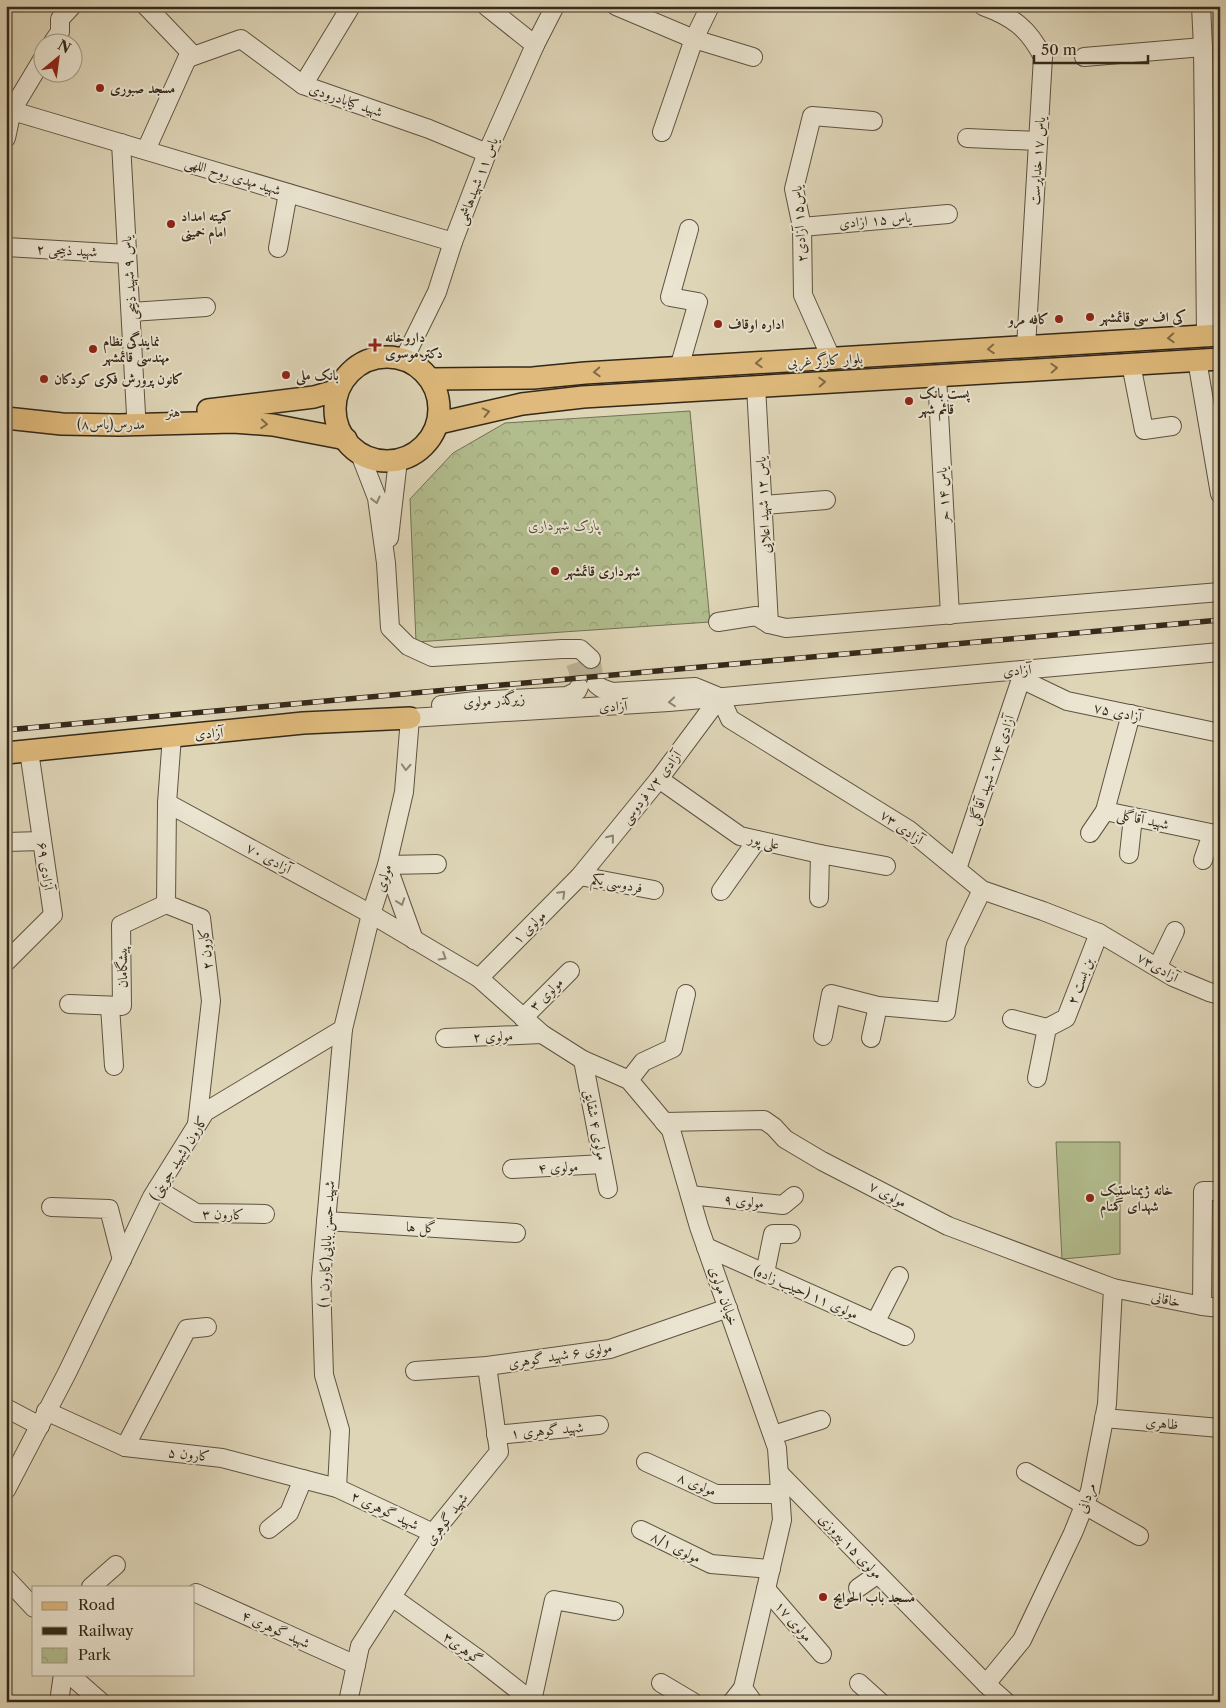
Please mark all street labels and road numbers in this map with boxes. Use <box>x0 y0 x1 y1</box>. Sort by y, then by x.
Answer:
street label: شهید کیابادرودی <box>307 79 385 122</box>
street label: یاس ۱۷ خداپرست <box>1025 115 1049 206</box>
street label: یاس ۱۱ شهیدهاشمی <box>452 133 503 228</box>
street label: شهید مهدی روح اللهی <box>182 153 283 203</box>
street label: یاس۱۵ آزادی۲ <box>787 184 811 263</box>
street label: یاس ۱۵ ازادی <box>838 208 913 232</box>
street label: یاس ۹ شهید ذبیحی <box>117 234 142 321</box>
street label: شهید ذبیحی ۲ <box>36 239 98 262</box>
street label: بلوار کارگر غربی <box>787 349 864 372</box>
street label: هنر <box>164 403 180 421</box>
street label: مدرس(یاس۸) <box>77 415 145 433</box>
street label: یاس ۱۲ شهید اعلایی <box>751 455 776 554</box>
street label: یاس ۱۴ حر <box>932 465 954 525</box>
street label: آزادی <box>1002 660 1034 680</box>
street label: زیرگذر مولوی <box>462 688 526 711</box>
street label: آزادی <box>598 696 630 716</box>
street label: آزادی ۷۵ <box>1092 698 1146 726</box>
street label: آزادی ۷۴ - شهید آقاگلی <box>964 711 1020 828</box>
street label: آزادی <box>194 723 226 743</box>
street label: آزادی ۷۲ فردوسی <box>617 745 687 828</box>
street label: شهید آقاگلی <box>1115 805 1171 834</box>
street label: آزادی ۷۳ <box>877 806 929 849</box>
street label: علی پور <box>744 828 781 855</box>
street label: آزادی ۷۰ <box>243 838 296 879</box>
street label: آزادی ۶۹ <box>34 841 59 893</box>
street label: مولوی <box>370 862 396 894</box>
street label: فردوسی یکم <box>589 869 644 902</box>
street label: مولوی ۱ <box>508 906 550 948</box>
street label: کارون ۲ <box>194 927 216 971</box>
street label: پیشگامان <box>113 946 132 988</box>
street label: آزادی۷۳ <box>1134 948 1184 987</box>
street label: بن بست ۲ <box>1063 955 1097 1007</box>
street label: مولوی ۳ <box>525 973 567 1015</box>
street label: مولوی ۲ <box>473 1026 513 1046</box>
street label: مولوی ۴ شقایق <box>580 1088 612 1162</box>
street label: کارون (شهید جوینی) <box>145 1112 212 1204</box>
street label: مولوی ۴ <box>537 1157 579 1177</box>
street label: مولوی ۷ <box>866 1177 910 1211</box>
street label: شهید حسن بابایی(کارون ۱) <box>314 1180 339 1308</box>
street label: مولوی ۹ <box>723 1190 765 1212</box>
street label: کارون ۳ <box>202 1205 244 1223</box>
street label: گل ها <box>405 1217 436 1239</box>
street label: مولوی ۱۱ (حبیب زاده) <box>750 1261 861 1324</box>
street label: خیابان مولوی <box>705 1264 743 1328</box>
street label: خاقانی <box>1150 1287 1182 1311</box>
street label: مولوی ۶ شهید گوهری <box>507 1338 613 1373</box>
street label: ظاهری <box>1145 1413 1179 1433</box>
street label: شهید گوهری ۱ <box>510 1418 584 1443</box>
street label: کارون ۵ <box>167 1443 211 1465</box>
street label: مولوی ۸ <box>675 1468 719 1500</box>
street label: مردانی <box>1072 1480 1101 1516</box>
street label: شهید گوهری ۲ <box>348 1486 422 1535</box>
street label: شهید گوهری <box>420 1489 472 1549</box>
street label: مولوی ۱۵ پیروزی <box>814 1509 887 1584</box>
street label: مولوی ۸/۱ <box>648 1527 704 1567</box>
street label: مولوی ۱۷ <box>771 1597 817 1645</box>
street label: شهید گوهری ۴ <box>239 1606 313 1653</box>
street label: گوهری۳ <box>440 1628 486 1668</box>

